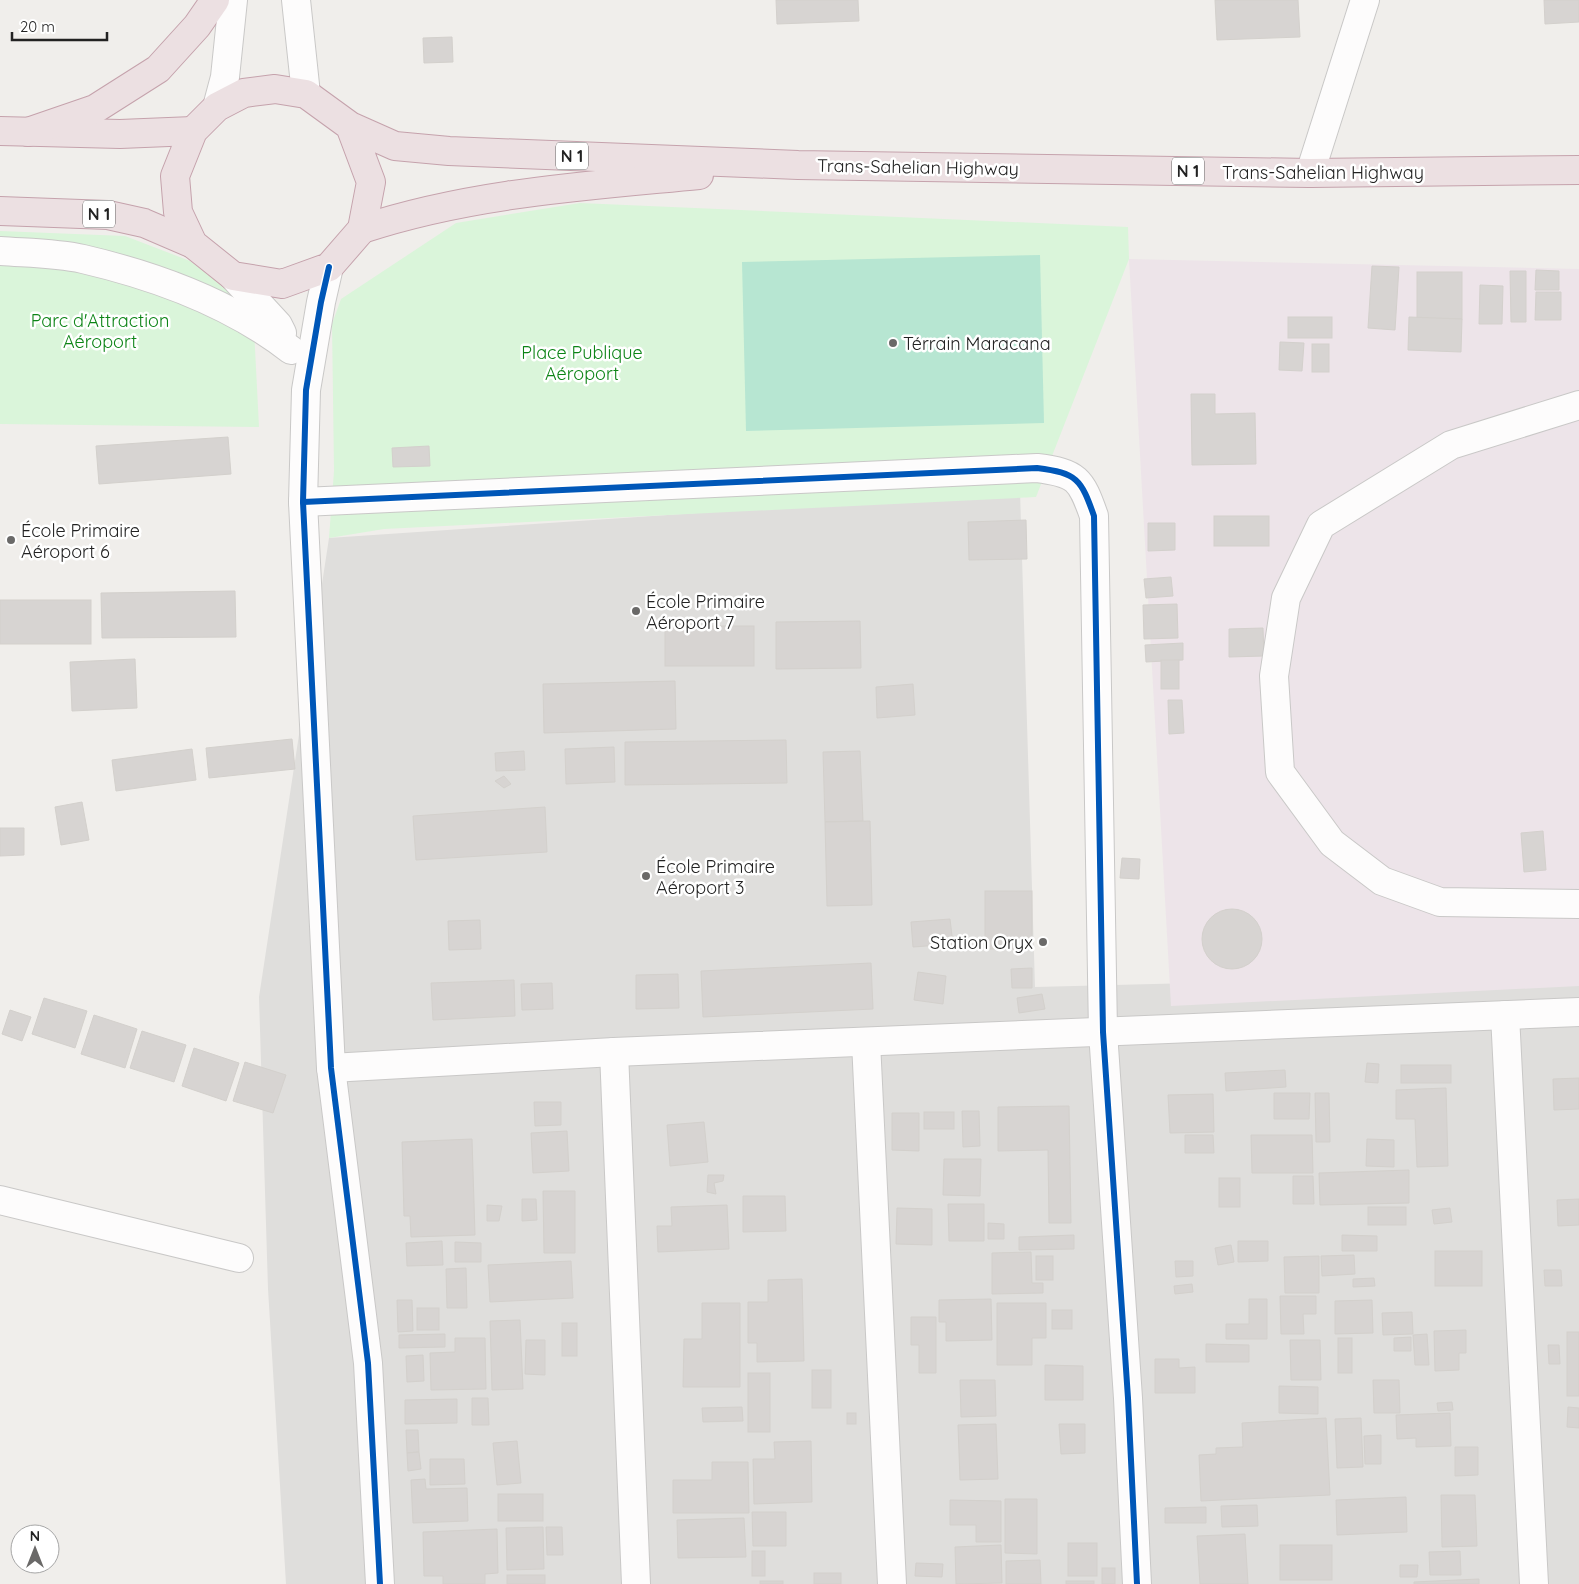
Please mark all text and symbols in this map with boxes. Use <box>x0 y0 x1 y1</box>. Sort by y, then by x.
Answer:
scale bar <box>12 10 108 42</box>
text: 20 m <box>20 17 55 36</box>
road number: N 1 <box>556 142 588 170</box>
street label: Trans-Sahelian Highway <box>817 154 1019 180</box>
road number: N 1 <box>1172 158 1204 185</box>
street label: Trans-Sahelian Highway <box>1222 161 1424 184</box>
road number: N 1 <box>83 200 115 228</box>
park label: Parc d'Attraction Aéroport <box>31 309 169 353</box>
place label: Térrain Maracana <box>903 332 1051 355</box>
marker: Térrain Maracana <box>887 337 899 349</box>
park label: Place Publique Aéroport <box>521 341 643 385</box>
place label: École Primaire Aéroport 6 <box>21 519 140 563</box>
marker: École Primaire Aéroport 6 <box>5 534 17 546</box>
place label: École Primaire Aéroport 7 <box>646 590 765 634</box>
marker: École Primaire Aéroport 7 <box>630 605 642 617</box>
place label: École Primaire Aéroport 3 <box>656 855 775 899</box>
marker: École Primaire Aéroport 3 <box>640 870 652 882</box>
place label: Station Oryx <box>930 931 1033 954</box>
marker: Station Oryx <box>1037 936 1049 948</box>
north arrow <box>10 1524 60 1574</box>
text: N <box>30 1527 40 1545</box>

